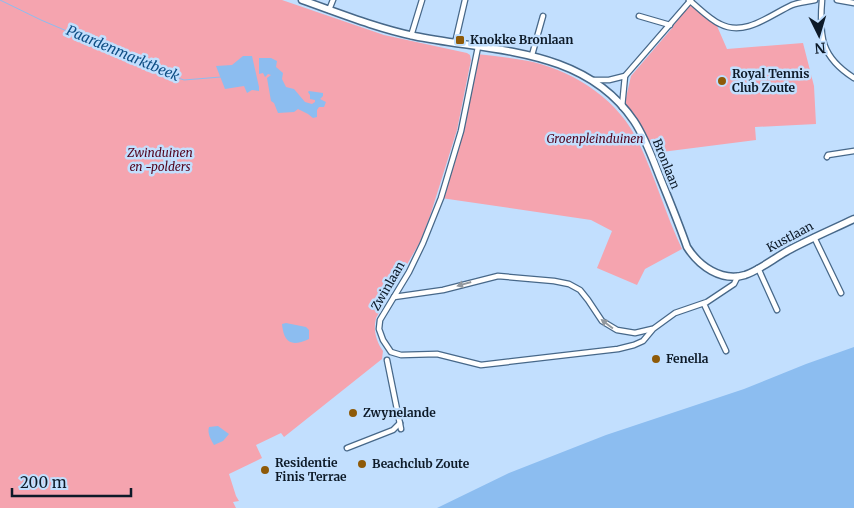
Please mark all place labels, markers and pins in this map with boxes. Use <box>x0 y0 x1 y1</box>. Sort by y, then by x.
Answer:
place label: Knokke Bronlaan <box>470 32 573 47</box>
marker: Knokke Bronlaan <box>454 34 466 46</box>
place label: Royal Tennis Club Zoute <box>732 66 809 95</box>
marker: Royal Tennis Club Zoute <box>716 75 728 87</box>
place label: Fenella <box>666 351 709 366</box>
marker: Fenella <box>650 353 662 365</box>
place label: Zwynelande <box>363 405 436 420</box>
marker: Zwynelande <box>347 407 359 419</box>
place label: Residentie Finis Terrae <box>275 455 347 484</box>
place label: Beachclub Zoute <box>372 456 470 471</box>
marker: Beachclub Zoute <box>356 458 368 470</box>
marker: Residentie Finis Terrae <box>259 464 271 476</box>

